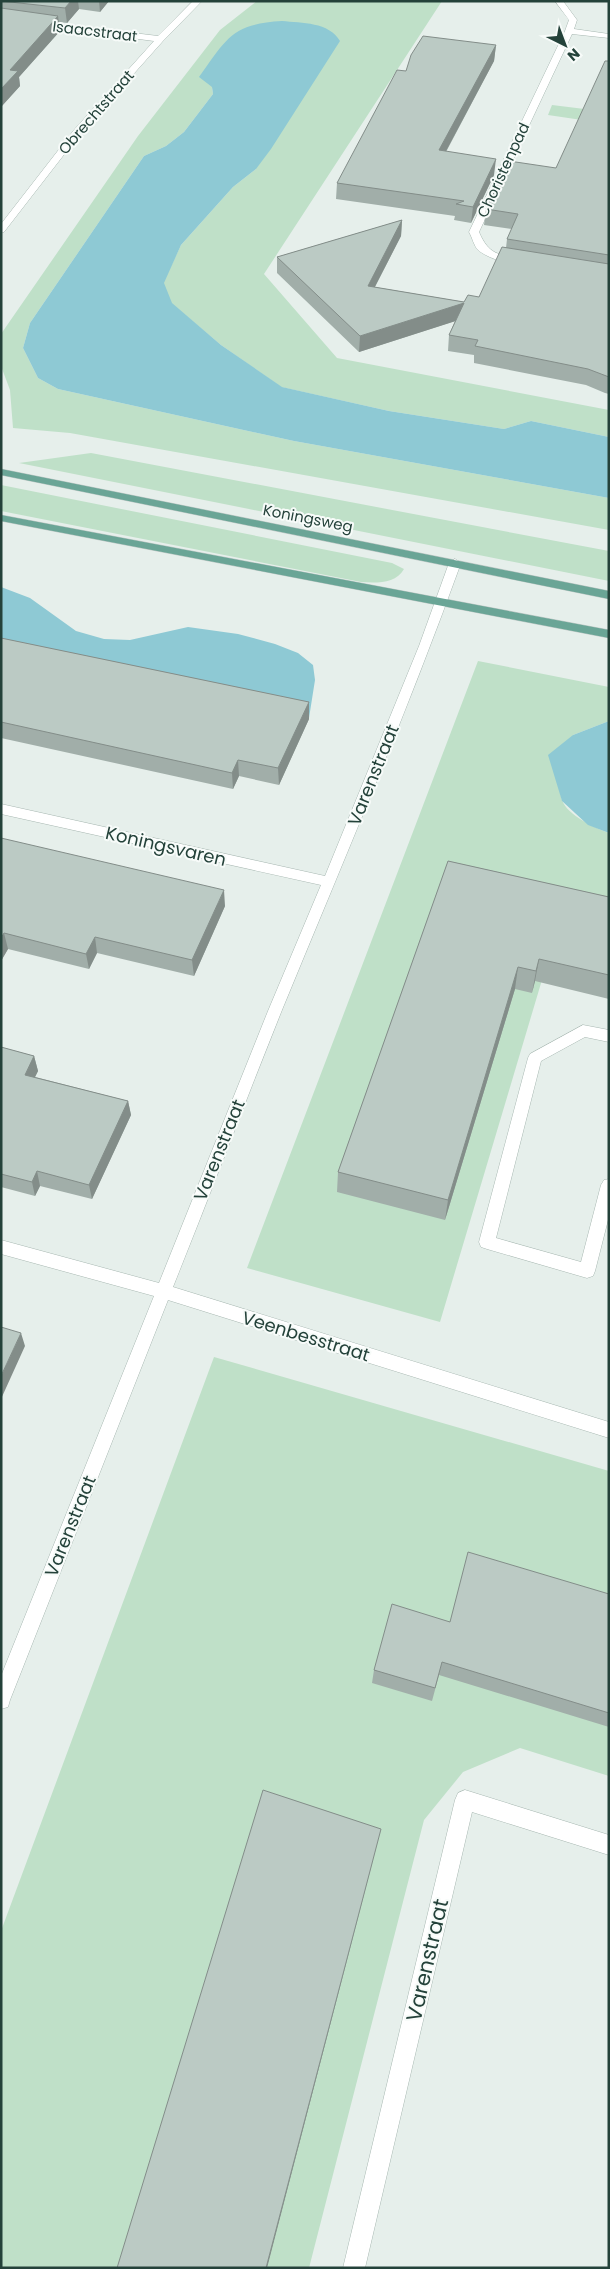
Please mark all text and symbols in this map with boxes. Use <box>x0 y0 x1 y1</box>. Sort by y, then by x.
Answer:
street label: Isaacstraat <box>51 15 139 47</box>
north arrow <box>540 20 590 70</box>
text: N <box>563 44 584 66</box>
street label: Obrechtstraat <box>53 65 139 159</box>
street label: Choristenpad <box>472 119 534 221</box>
street label: Koningsweg <box>261 499 355 537</box>
street label: Varenstraat <box>341 721 405 829</box>
street label: Koningsvaren <box>103 820 229 872</box>
street label: Varenstraat <box>187 1096 251 1204</box>
street label: Veenbesstraat <box>239 1305 373 1367</box>
street label: Varenstraat <box>38 1472 102 1580</box>
street label: Varenstraat <box>399 1896 455 2024</box>

